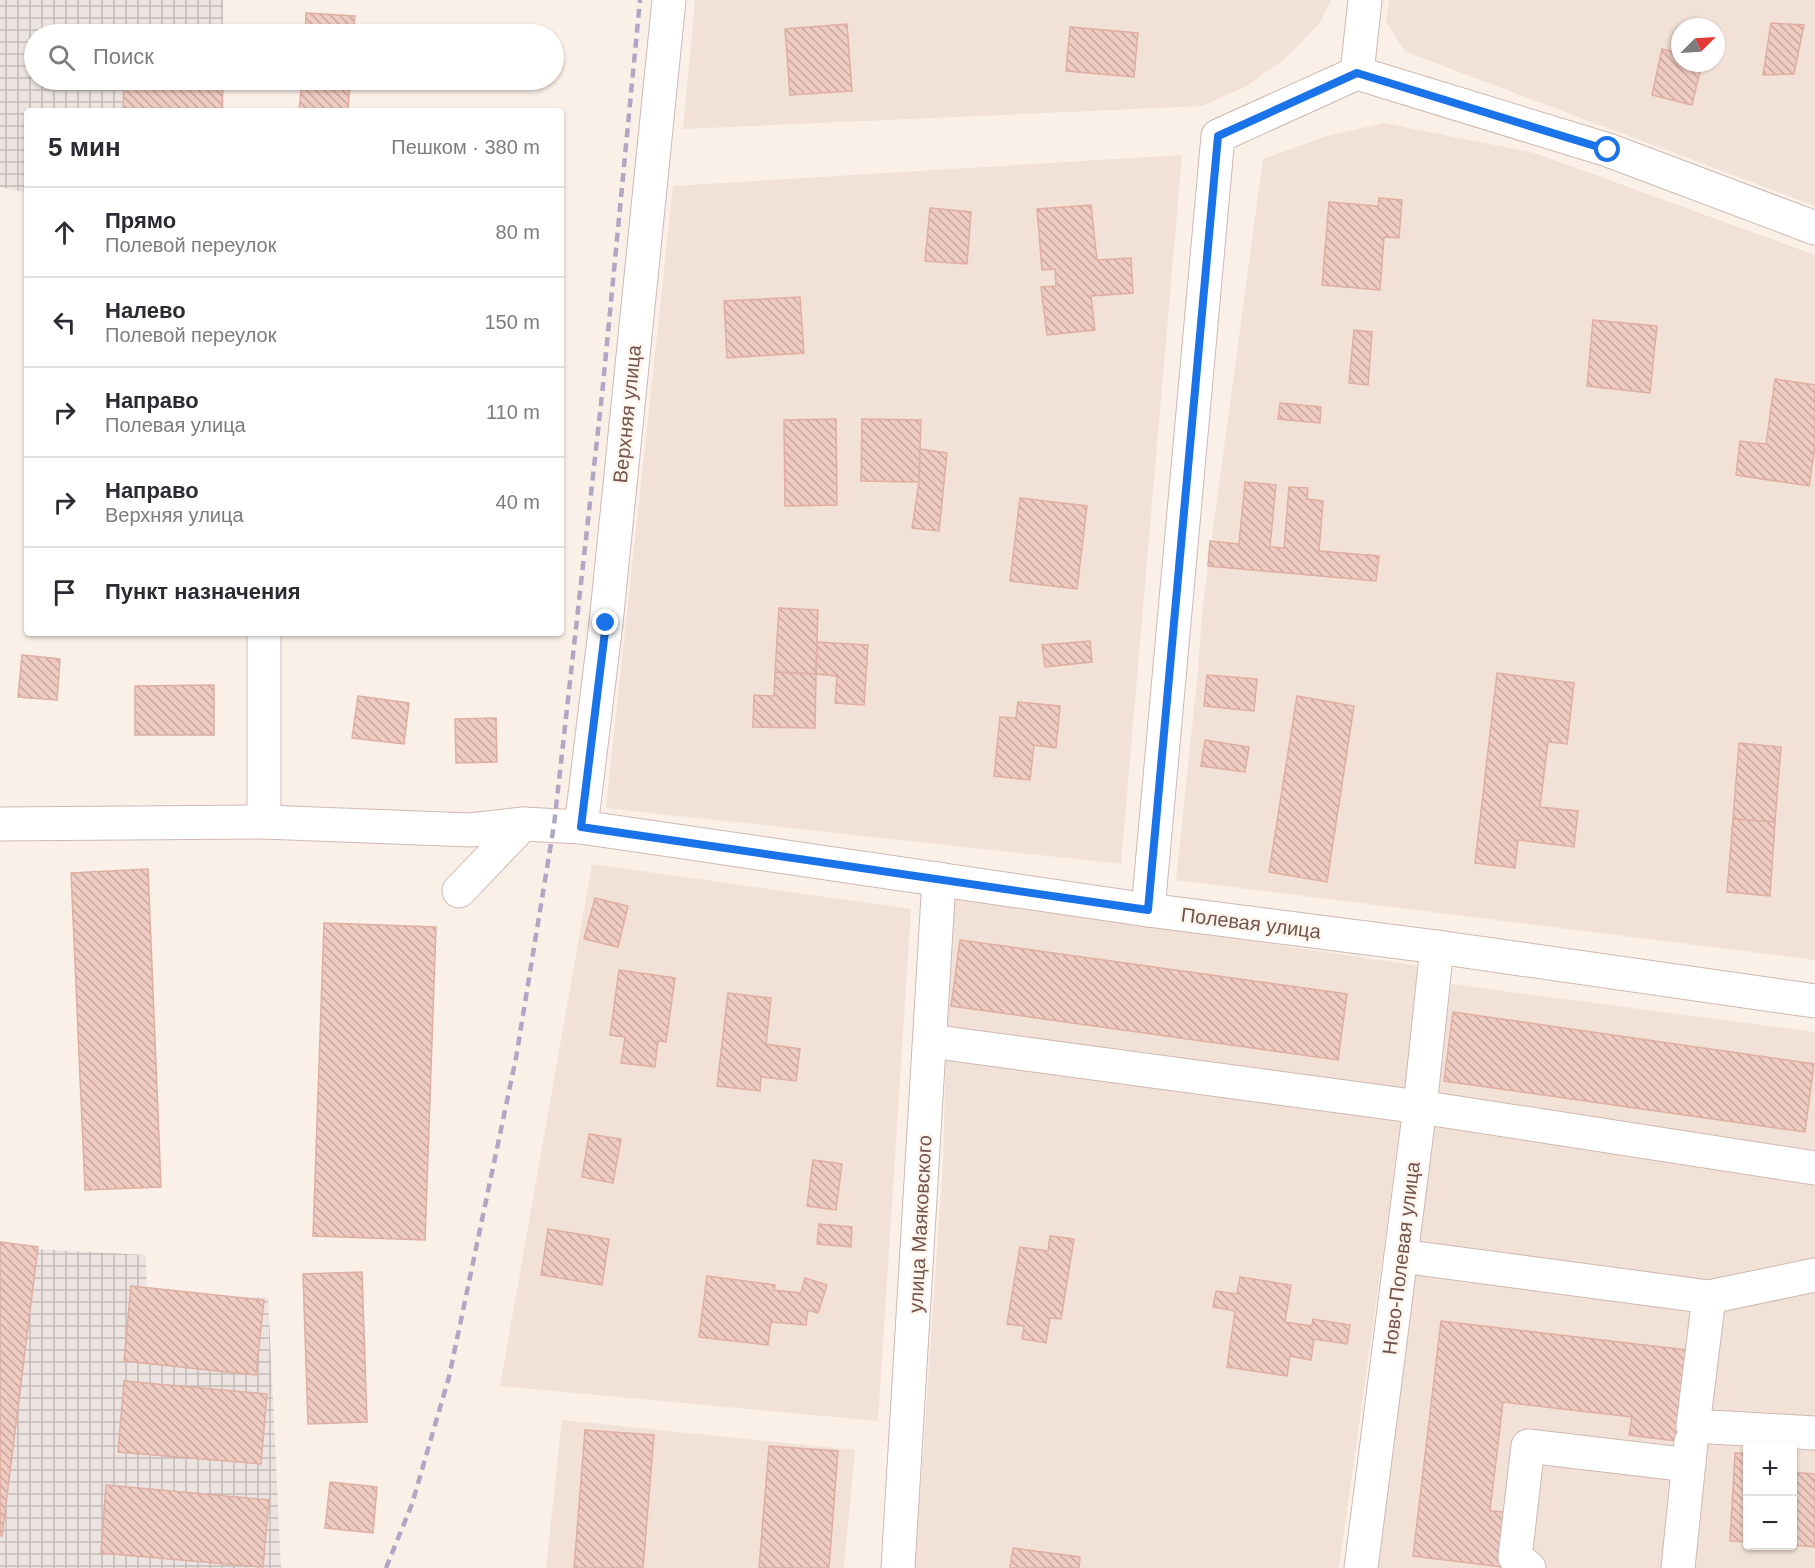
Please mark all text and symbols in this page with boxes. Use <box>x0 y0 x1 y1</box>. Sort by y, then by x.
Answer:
north arrow <box>1671 18 1725 72</box>
search box <box>24 24 564 90</box>
icon: search <box>45 41 78 74</box>
text: Поиск <box>93 44 154 69</box>
text: 5 мин <box>48 132 121 162</box>
text: Пешком · 380 m <box>391 136 540 158</box>
route start <box>1594 136 1620 162</box>
text: Прямо <box>105 208 176 233</box>
icon: ahead <box>48 216 81 249</box>
text: 80 m <box>496 221 540 243</box>
text: Полевой переулок <box>105 234 276 256</box>
text: Налево <box>105 298 186 323</box>
icon: left <box>48 306 81 339</box>
text: 150 m <box>484 311 540 333</box>
text: Полевой переулок <box>105 324 276 346</box>
street label: Верхняя улица <box>609 343 645 484</box>
text: Направо <box>105 388 199 413</box>
icon: right <box>48 396 81 429</box>
text: 110 m <box>486 401 540 423</box>
text: Полевая улица <box>105 414 246 436</box>
text: Направо <box>105 478 199 503</box>
icon: right <box>48 486 81 519</box>
text: 40 m <box>496 491 540 513</box>
text: Верхняя улица <box>105 504 244 526</box>
icon: arrive <box>48 576 81 609</box>
text: Пункт назначения <box>105 579 301 604</box>
route end <box>592 609 618 635</box>
street label: Полевая улица <box>1180 904 1323 943</box>
street label: улица Маяковского <box>904 1135 936 1313</box>
street label: Ново-Полевая улица <box>1378 1159 1424 1356</box>
map controls <box>1743 1442 1797 1550</box>
button: + <box>1743 1442 1797 1496</box>
button: − <box>1743 1496 1797 1550</box>

